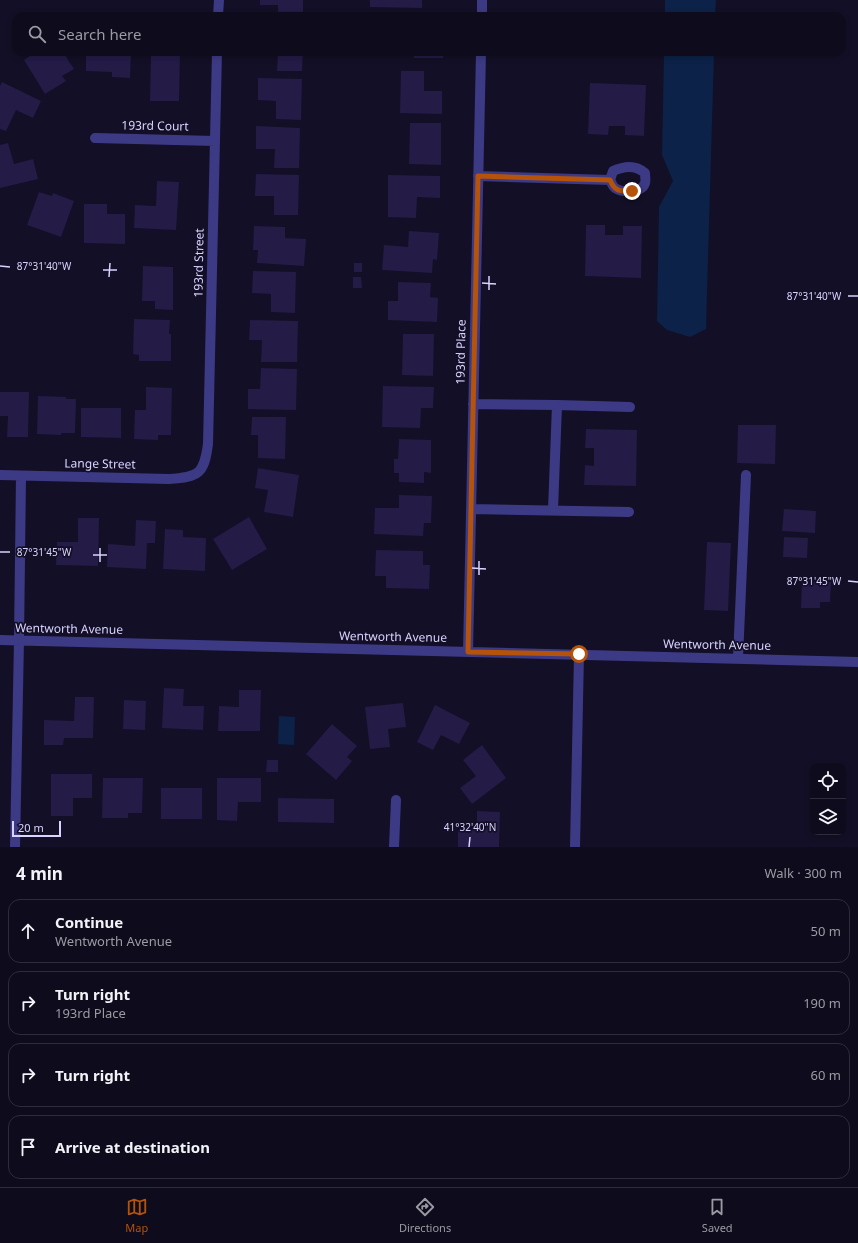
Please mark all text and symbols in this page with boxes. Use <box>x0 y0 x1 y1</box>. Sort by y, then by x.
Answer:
search box <box>12 12 846 56</box>
icon: search <box>26 23 48 45</box>
text: Search here <box>58 24 141 44</box>
street label: 193rd Court <box>121 116 189 135</box>
route end <box>623 182 641 200</box>
street label: 193rd Street <box>189 228 208 298</box>
text: 87°31'40"W <box>17 259 72 273</box>
text: 87°31'40"W <box>787 289 842 303</box>
street label: 193rd Place <box>451 319 470 385</box>
street label: Lange Street <box>64 454 136 473</box>
text: 87°31'45"W <box>17 545 72 559</box>
text: 87°31'45"W <box>787 574 842 588</box>
street label: Wentworth Avenue <box>15 619 123 638</box>
street label: Wentworth Avenue <box>339 627 447 646</box>
street label: Wentworth Avenue <box>663 635 771 654</box>
route start <box>570 645 588 663</box>
map controls <box>810 763 846 835</box>
button: locate <box>810 763 846 799</box>
button: layers <box>810 799 846 835</box>
scale bar <box>12 819 61 838</box>
text: 20 m <box>18 820 44 835</box>
text: 41°32'40"N <box>444 820 496 834</box>
text: 4 min <box>16 862 63 885</box>
text: Walk · 300 m <box>764 864 842 882</box>
text: Continue <box>55 912 123 932</box>
icon: ahead <box>17 920 39 942</box>
text: 50 m <box>811 922 841 940</box>
text: Wentworth Avenue <box>55 932 172 950</box>
text: Turn right <box>55 984 130 1004</box>
icon: right <box>17 992 39 1014</box>
text: 190 m <box>803 994 841 1012</box>
text: 193rd Place <box>55 1004 126 1022</box>
icon: right <box>17 1064 39 1086</box>
text: Turn right <box>55 1065 130 1085</box>
text: 60 m <box>811 1066 841 1084</box>
icon: arrive <box>17 1136 39 1158</box>
text: Arrive at destination <box>55 1137 210 1157</box>
tab: Map <box>125 1196 148 1235</box>
tab: Directions <box>399 1196 451 1235</box>
tab: Saved <box>702 1196 733 1235</box>

